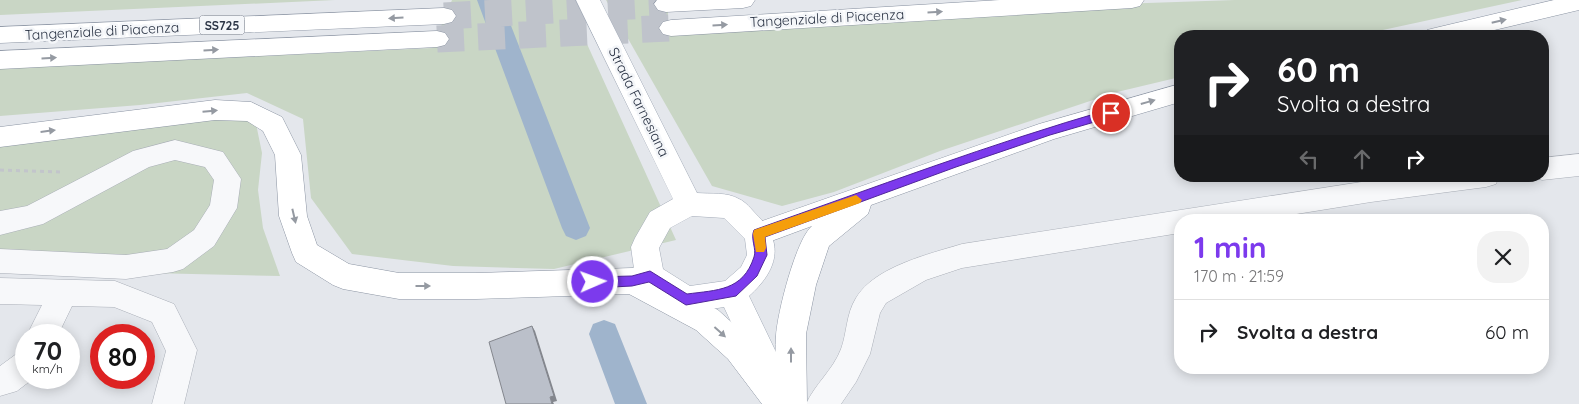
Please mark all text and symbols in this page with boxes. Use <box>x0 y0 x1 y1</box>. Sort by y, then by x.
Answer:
street label: Tangenziale di Piacenza <box>749 5 905 31</box>
one-way arrow <box>927 7 943 15</box>
one-way arrow <box>388 14 404 22</box>
road number: SS725 <box>200 16 244 34</box>
one-way arrow <box>1492 17 1507 25</box>
street label: Tangenziale di Piacenza <box>24 18 180 44</box>
one-way arrow <box>712 20 728 28</box>
street label: Strada Farnesiana <box>605 44 673 160</box>
one-way arrow <box>203 45 219 53</box>
text: 60 m <box>1277 47 1360 91</box>
icon: right <box>1194 50 1259 115</box>
one-way arrow <box>41 53 57 61</box>
text: Svolta a destra <box>1277 90 1430 118</box>
pin <box>1090 92 1132 134</box>
one-way arrow <box>1141 98 1156 106</box>
icon: arrive <box>1097 99 1125 127</box>
one-way arrow <box>202 107 218 115</box>
one-way arrow <box>41 127 57 135</box>
icon: left <box>1295 145 1323 173</box>
icon: ahead <box>1348 145 1376 173</box>
icon: right <box>1401 145 1429 173</box>
one-way arrow <box>290 209 298 224</box>
text: 1 min <box>1194 228 1267 266</box>
button: close <box>1477 231 1529 283</box>
position arrow <box>566 255 618 307</box>
text: 170 m · 21:59 <box>1194 266 1284 286</box>
one-way arrow <box>415 282 431 290</box>
icon: right <box>1194 318 1222 346</box>
text: Svolta a destra <box>1237 320 1378 344</box>
text: 60 m <box>1485 320 1529 344</box>
speed limit sign: 80 <box>90 324 155 389</box>
one-way arrow <box>713 326 726 337</box>
text: 70 <box>33 335 62 366</box>
one-way arrow <box>787 347 795 363</box>
text: km/h <box>32 361 63 376</box>

